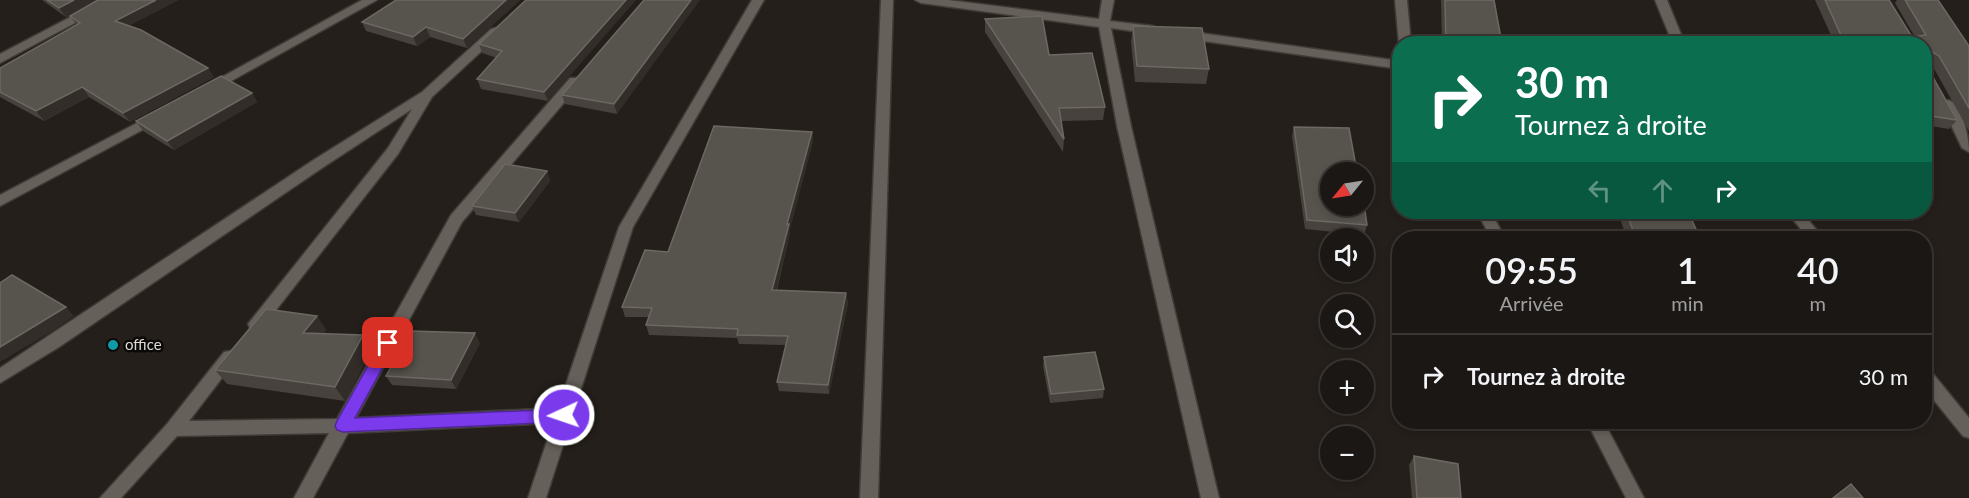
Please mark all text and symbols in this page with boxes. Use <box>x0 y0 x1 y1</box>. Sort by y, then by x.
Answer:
text: 30 m <box>1515 57 1609 107</box>
icon: right <box>1416 60 1494 138</box>
text: Tournez à droite <box>1515 108 1707 141</box>
north arrow <box>1320 162 1374 216</box>
map controls <box>1320 162 1374 480</box>
icon: left <box>1583 174 1616 207</box>
icon: ahead <box>1646 174 1679 207</box>
icon: right <box>1709 174 1742 207</box>
button: sound <box>1320 228 1374 282</box>
text: 09:55 <box>1485 248 1578 292</box>
text: 1 <box>1677 248 1698 292</box>
text: 40 <box>1797 248 1839 292</box>
text: Arrivée <box>1500 291 1564 315</box>
text: min <box>1671 291 1704 315</box>
text: m <box>1810 291 1826 315</box>
button: search <box>1320 294 1374 348</box>
pin <box>362 317 413 368</box>
icon: arrive <box>371 326 404 359</box>
place label: office <box>125 335 162 353</box>
marker: office <box>106 338 120 352</box>
button: + <box>1320 360 1374 414</box>
icon: right <box>1416 360 1449 393</box>
text: Tournez à droite <box>1467 363 1625 390</box>
text: 30 m <box>1859 363 1908 390</box>
position arrow <box>532 383 596 447</box>
button: − <box>1320 426 1374 480</box>

